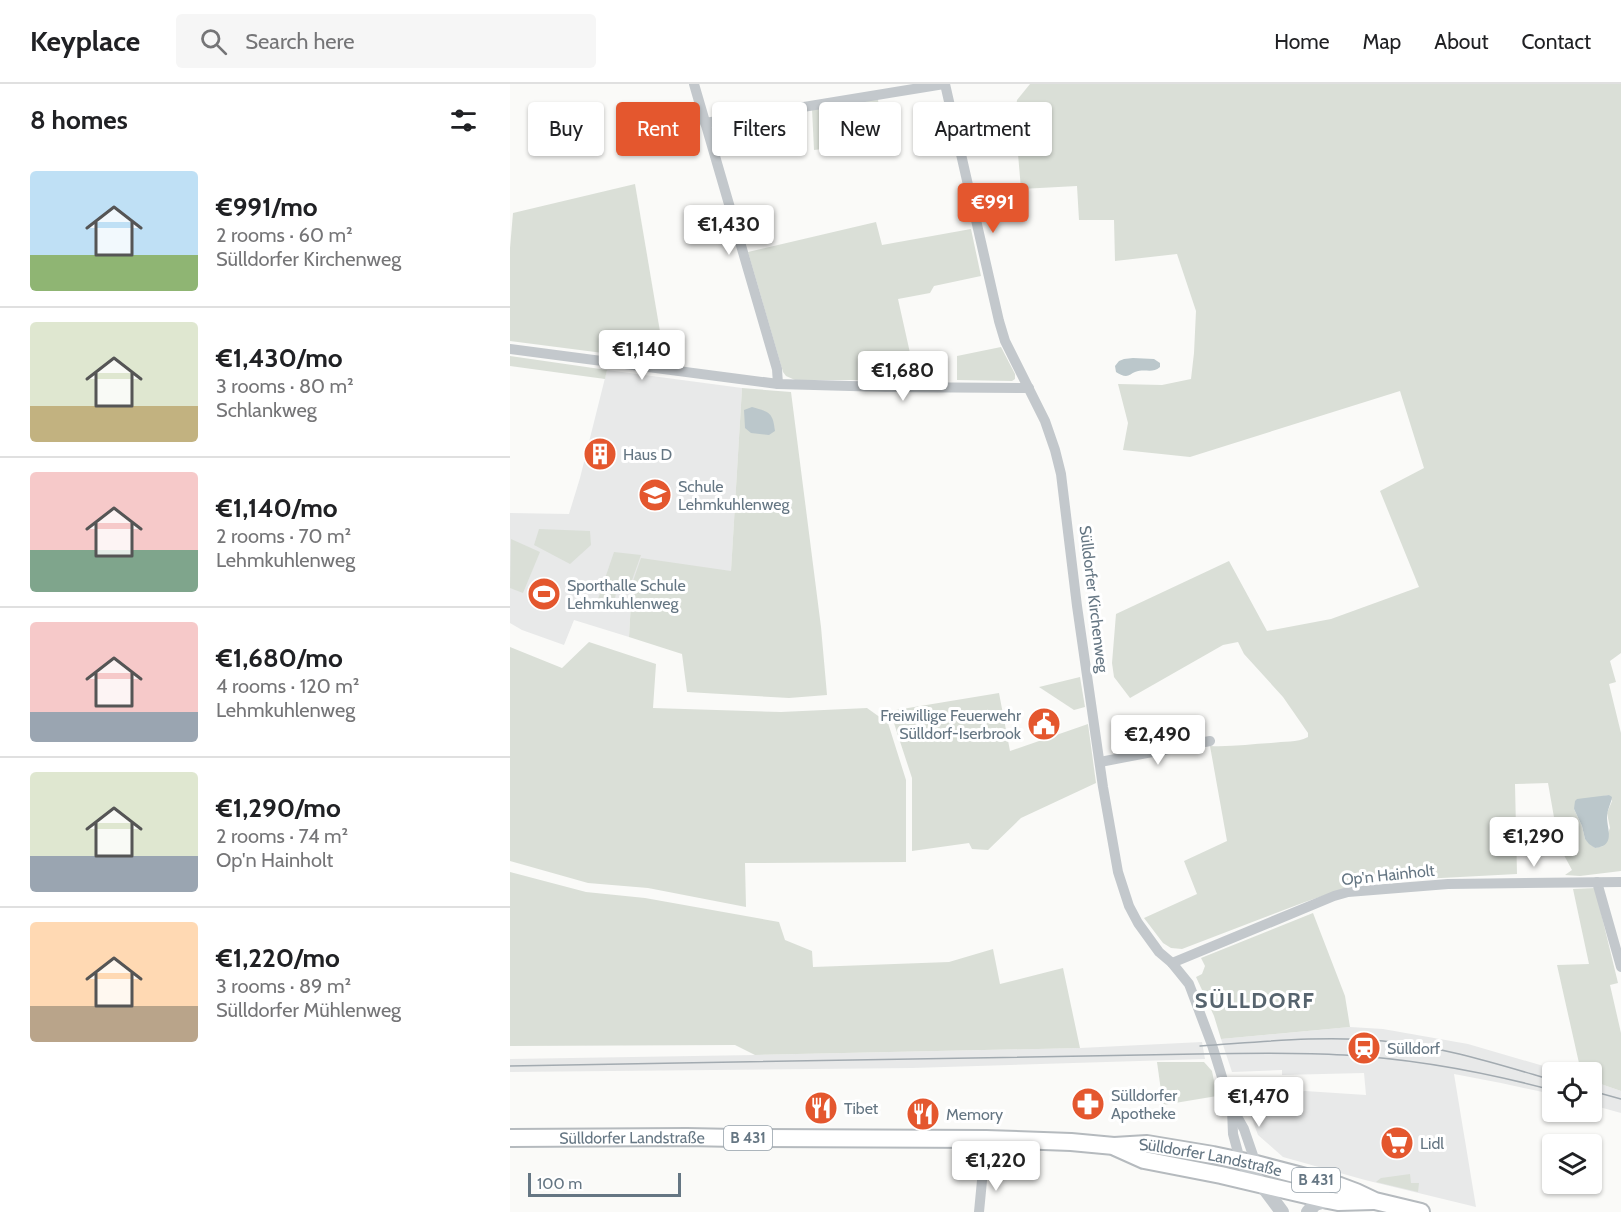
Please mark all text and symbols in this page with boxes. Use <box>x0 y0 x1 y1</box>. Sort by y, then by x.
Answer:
search box <box>176 14 596 68</box>
text: Keyplace <box>30 24 140 58</box>
icon: search <box>197 25 230 58</box>
text: Search here <box>245 28 355 55</box>
text: Home <box>1274 29 1330 54</box>
text: Map <box>1363 29 1401 54</box>
text: About <box>1434 29 1488 54</box>
text: Contact <box>1521 29 1591 54</box>
chip: Buy <box>528 102 604 156</box>
chip: Rent <box>616 102 700 156</box>
chip: Filters <box>712 102 807 156</box>
chip: New <box>819 102 901 156</box>
chip: Apartment <box>913 102 1052 156</box>
text: 8 homes <box>30 104 128 136</box>
icon: filters <box>447 104 480 137</box>
pin: €991 <box>957 183 1029 234</box>
text: €991 <box>972 190 1014 214</box>
text: €991/mo <box>216 191 318 223</box>
icon: home <box>78 195 150 267</box>
pin: €1,430 <box>680 205 778 256</box>
text: €1,430 <box>698 212 760 236</box>
text: 2 rooms · 60 m² <box>216 223 353 247</box>
text: Sülldorfer Kirchenweg <box>216 247 401 271</box>
pin: €1,140 <box>593 330 691 381</box>
text: €1,140 <box>613 337 671 361</box>
text: €1,430/mo <box>216 342 343 374</box>
icon: home <box>78 346 150 418</box>
pin: €1,680 <box>854 351 952 402</box>
text: €1,680 <box>872 358 934 382</box>
text: 3 rooms · 80 m² <box>216 374 354 398</box>
text: Schlankweg <box>216 398 317 422</box>
building icon: Haus D <box>582 436 618 472</box>
place label: Haus D <box>623 445 672 464</box>
school or university icon: Schule Lehmkuhlenweg <box>637 477 673 513</box>
place label: Schule Lehmkuhlenweg <box>678 477 790 514</box>
text: €1,140/mo <box>216 492 338 524</box>
icon: home <box>78 496 150 568</box>
text: 2 rooms · 70 m² <box>216 524 351 548</box>
street label: Sülldorfer Kirchenweg <box>1076 524 1113 675</box>
text: Lehmkuhlenweg <box>216 548 355 572</box>
sports icon: Sporthalle Schule Lehmkuhlenweg <box>526 576 562 612</box>
place label: Sporthalle Schule Lehmkuhlenweg <box>567 576 686 613</box>
text: €1,680/mo <box>216 642 343 674</box>
icon: home <box>78 646 150 718</box>
text: 4 rooms · 120 m² <box>216 674 359 698</box>
text: Lehmkuhlenweg <box>216 698 355 722</box>
place label: Freiwillige Feuerwehr Sülldorf-Iserbrook <box>880 706 1022 743</box>
public building icon: Freiwillige Feuerwehr Sülldorf-Iserbrook <box>1026 706 1062 742</box>
pin: €2,490 <box>1109 715 1207 766</box>
text: €2,490 <box>1125 722 1191 746</box>
text: €1,290/mo <box>216 792 341 824</box>
icon: home <box>78 796 150 868</box>
pin: €1,290 <box>1485 817 1583 868</box>
text: 2 rooms · 74 m² <box>216 824 348 848</box>
text: €1,290 <box>1504 824 1564 848</box>
text: Op'n Hainholt <box>216 848 333 872</box>
street label: Op'n Hainholt <box>1340 861 1436 889</box>
text: €1,220/mo <box>216 942 340 974</box>
icon: home <box>78 946 150 1018</box>
text: 3 rooms · 89 m² <box>216 974 351 998</box>
district label: SÜLLDORF <box>1195 987 1315 1014</box>
text: Sülldorfer Mühlenweg <box>216 998 401 1022</box>
station icon: Sülldorf <box>1346 1030 1382 1066</box>
place label: Sülldorf <box>1387 1039 1441 1058</box>
map controls <box>1542 1062 1602 1194</box>
button: locate <box>1542 1062 1602 1122</box>
pin: €1,470 <box>1210 1077 1308 1128</box>
text: €1,470 <box>1228 1084 1290 1108</box>
pharmacy icon: Sülldorfer Apotheke <box>1070 1086 1106 1122</box>
place label: Sülldorfer Apotheke <box>1111 1086 1178 1123</box>
restaurant icon: Tibet <box>803 1090 839 1126</box>
restaurant icon: Memory <box>905 1096 941 1132</box>
place label: Tibet <box>844 1099 879 1118</box>
place label: Memory <box>946 1105 1003 1124</box>
supermarket icon: Lidl <box>1379 1125 1415 1161</box>
road number: B 431 <box>724 1126 772 1150</box>
street label: Sülldorfer Landstraße <box>559 1127 705 1147</box>
street label: Sülldorfer Landstraße <box>1138 1134 1284 1180</box>
place label: Lidl <box>1420 1134 1444 1153</box>
button: layers <box>1542 1134 1602 1194</box>
pin: €1,220 <box>947 1141 1045 1192</box>
text: €1,220 <box>966 1148 1026 1172</box>
road number: B 431 <box>1292 1168 1340 1192</box>
scale bar <box>528 1170 681 1198</box>
text: 100 m <box>537 1174 582 1193</box>

